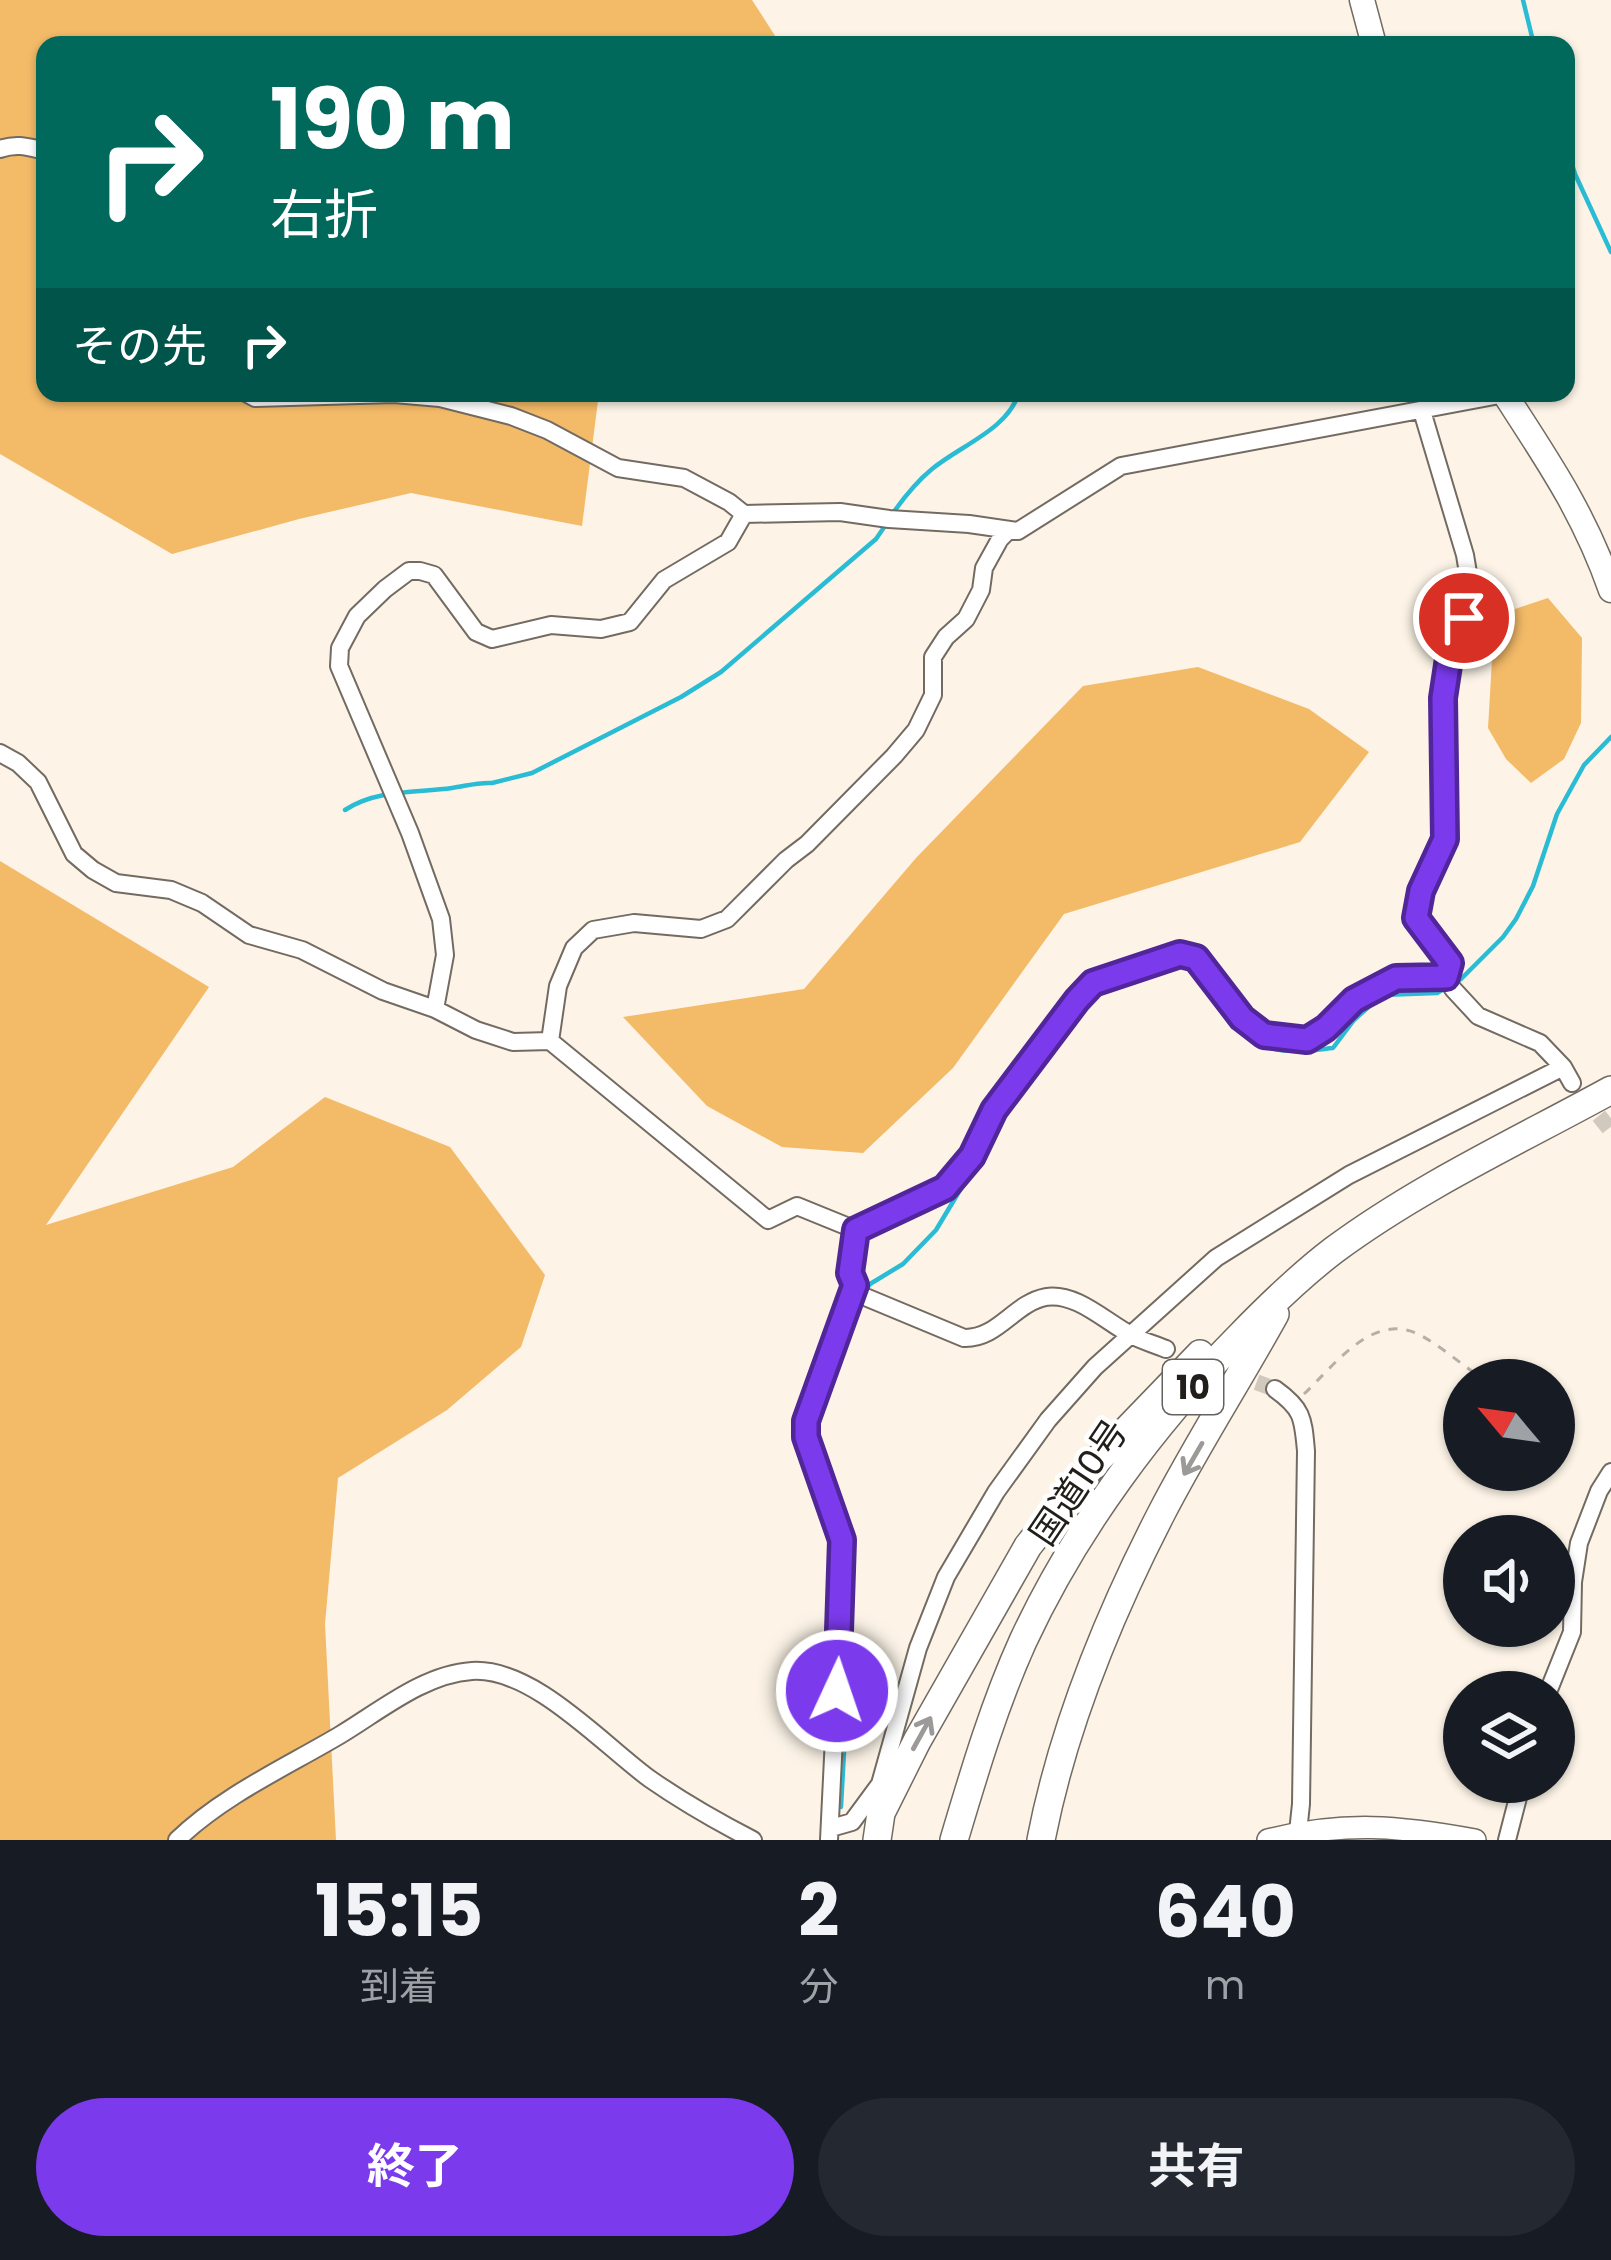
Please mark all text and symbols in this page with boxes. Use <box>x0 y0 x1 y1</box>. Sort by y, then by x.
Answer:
text: 190 m <box>270 61 515 178</box>
icon: right <box>72 84 228 240</box>
text: 右折 <box>270 177 378 253</box>
icon: right <box>231 312 297 378</box>
text: その先 <box>72 315 207 378</box>
pin <box>1413 567 1515 669</box>
icon: arrive <box>1431 585 1497 651</box>
north arrow <box>1443 1359 1575 1491</box>
map controls <box>1443 1359 1575 1803</box>
road number: 10 <box>1163 1360 1223 1414</box>
street label: 国道10号 <box>1018 1409 1139 1555</box>
one-way arrow <box>1180 1441 1204 1476</box>
button: sound <box>1443 1515 1575 1647</box>
position arrow <box>774 1628 900 1754</box>
button: layers <box>1443 1671 1575 1803</box>
one-way arrow <box>911 1717 934 1752</box>
text: 15:15 <box>315 1860 483 1961</box>
text: 2 <box>798 1860 839 1961</box>
text: 640 <box>1154 1861 1296 1962</box>
text: m <box>1205 1958 1245 2013</box>
text: 到着 <box>360 1959 438 2014</box>
text: 分 <box>799 1959 838 2014</box>
button: 終了 <box>36 2098 794 2236</box>
button: 共有 <box>818 2098 1575 2236</box>

